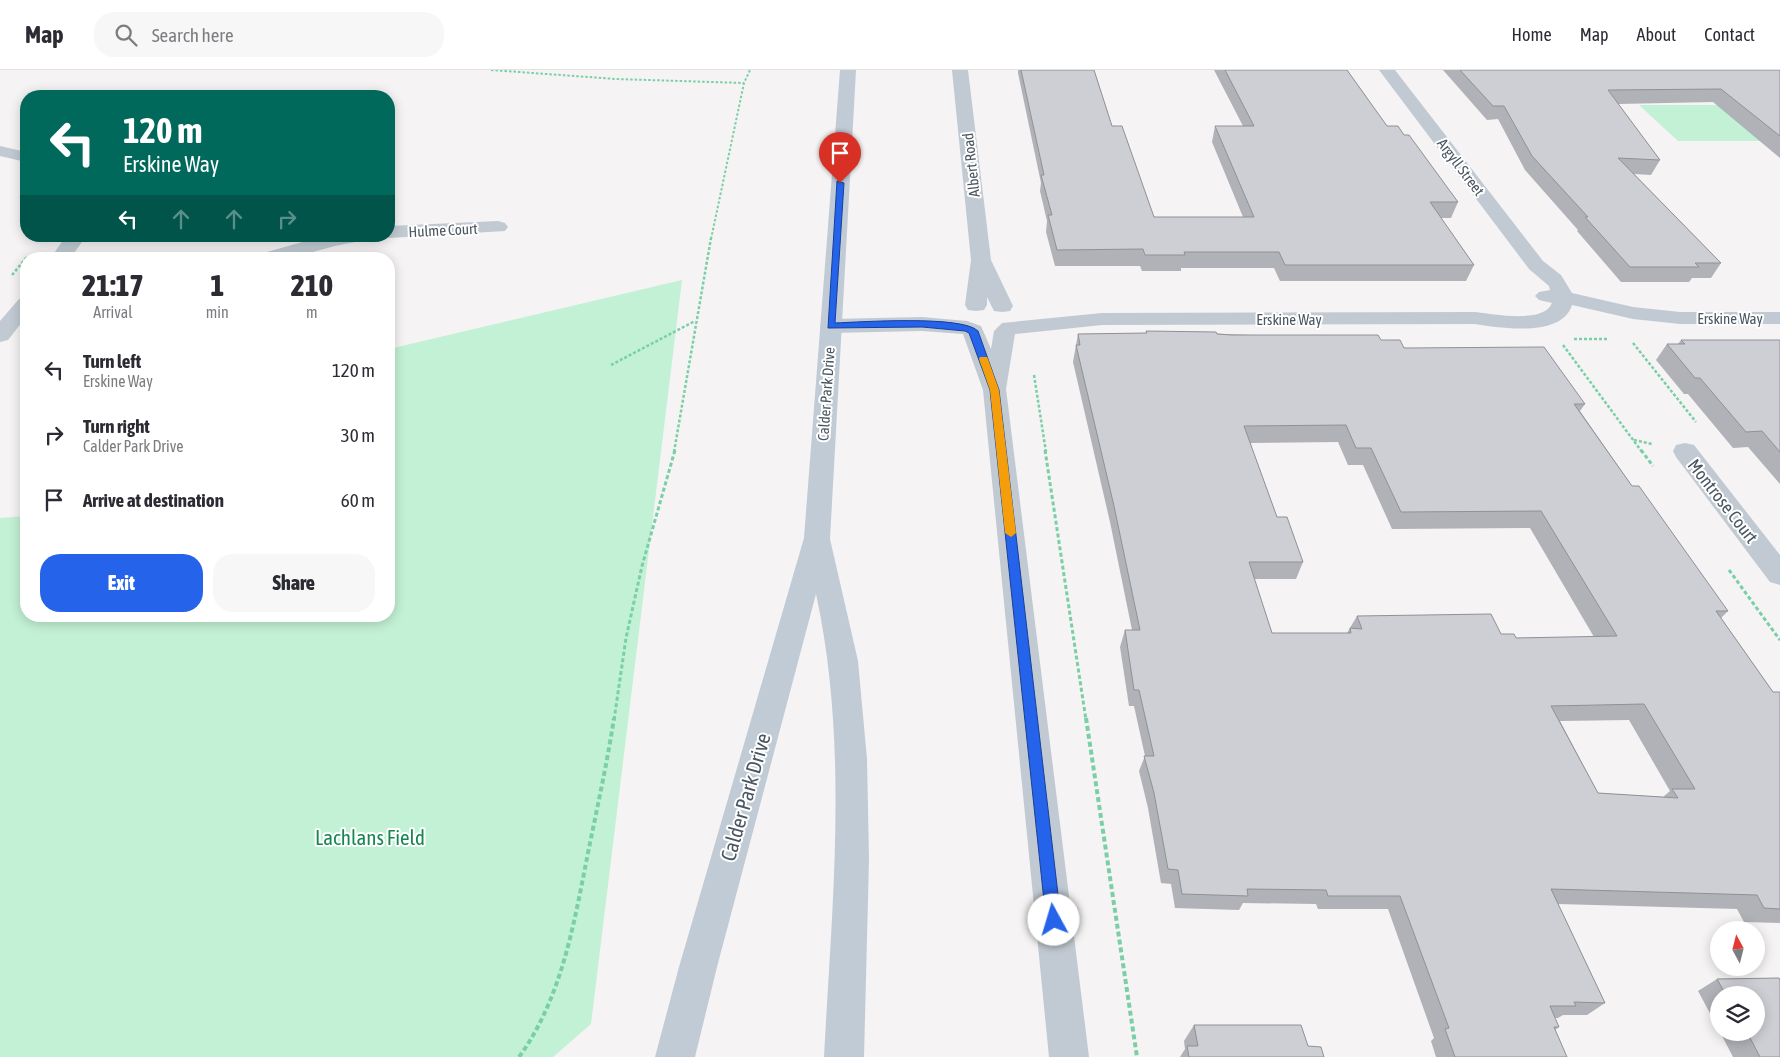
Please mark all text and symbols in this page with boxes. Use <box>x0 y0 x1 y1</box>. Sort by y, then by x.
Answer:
search box <box>94 12 444 57</box>
text: Map <box>25 21 64 48</box>
icon: search <box>112 21 140 49</box>
text: Search here <box>152 24 234 46</box>
text: Home <box>1512 24 1552 45</box>
text: Map <box>1580 24 1609 45</box>
text: About <box>1637 24 1676 45</box>
text: Contact <box>1704 24 1755 45</box>
icon: left <box>40 110 105 175</box>
text: 120 m <box>123 110 202 150</box>
pin <box>819 132 861 183</box>
street label: Albert Road <box>959 132 983 198</box>
street label: Argyll Street <box>1434 135 1488 199</box>
icon: arrive <box>826 139 854 167</box>
text: Erskine Way <box>123 151 219 177</box>
icon: left <box>114 205 142 233</box>
icon: ahead <box>167 205 195 233</box>
icon: ahead <box>220 205 248 233</box>
icon: right <box>273 205 301 233</box>
street label: Hulme Court <box>408 220 478 240</box>
text: 21:17 <box>82 268 144 302</box>
text: 1 <box>210 268 224 302</box>
text: 210 <box>291 268 333 302</box>
text: Arrival <box>93 303 132 321</box>
text: min <box>206 303 229 321</box>
text: m <box>306 303 318 321</box>
street label: Erskine Way <box>1697 310 1763 327</box>
street label: Erskine Way <box>1256 311 1322 328</box>
street label: Calder Park Drive <box>814 346 838 442</box>
text: Turn left <box>83 350 141 372</box>
icon: left <box>40 356 68 384</box>
text: 120 m <box>332 359 375 381</box>
text: Erskine Way <box>83 372 153 390</box>
text: Turn right <box>83 415 150 437</box>
icon: right <box>40 421 68 449</box>
text: 30 m <box>341 424 375 446</box>
text: Calder Park Drive <box>83 437 183 455</box>
street label: Montrose Court <box>1684 455 1762 547</box>
icon: arrive <box>40 486 68 514</box>
text: Arrive at destination <box>83 489 224 511</box>
text: 60 m <box>341 489 375 511</box>
button: Exit <box>40 554 203 612</box>
button: Share <box>213 554 375 612</box>
street label: Calder Park Drive <box>715 730 775 864</box>
park label: Lachlans Field <box>315 825 425 849</box>
position arrow <box>1027 893 1079 945</box>
north arrow <box>1710 921 1765 976</box>
map controls <box>1710 921 1765 1041</box>
button: layers <box>1710 986 1765 1041</box>

